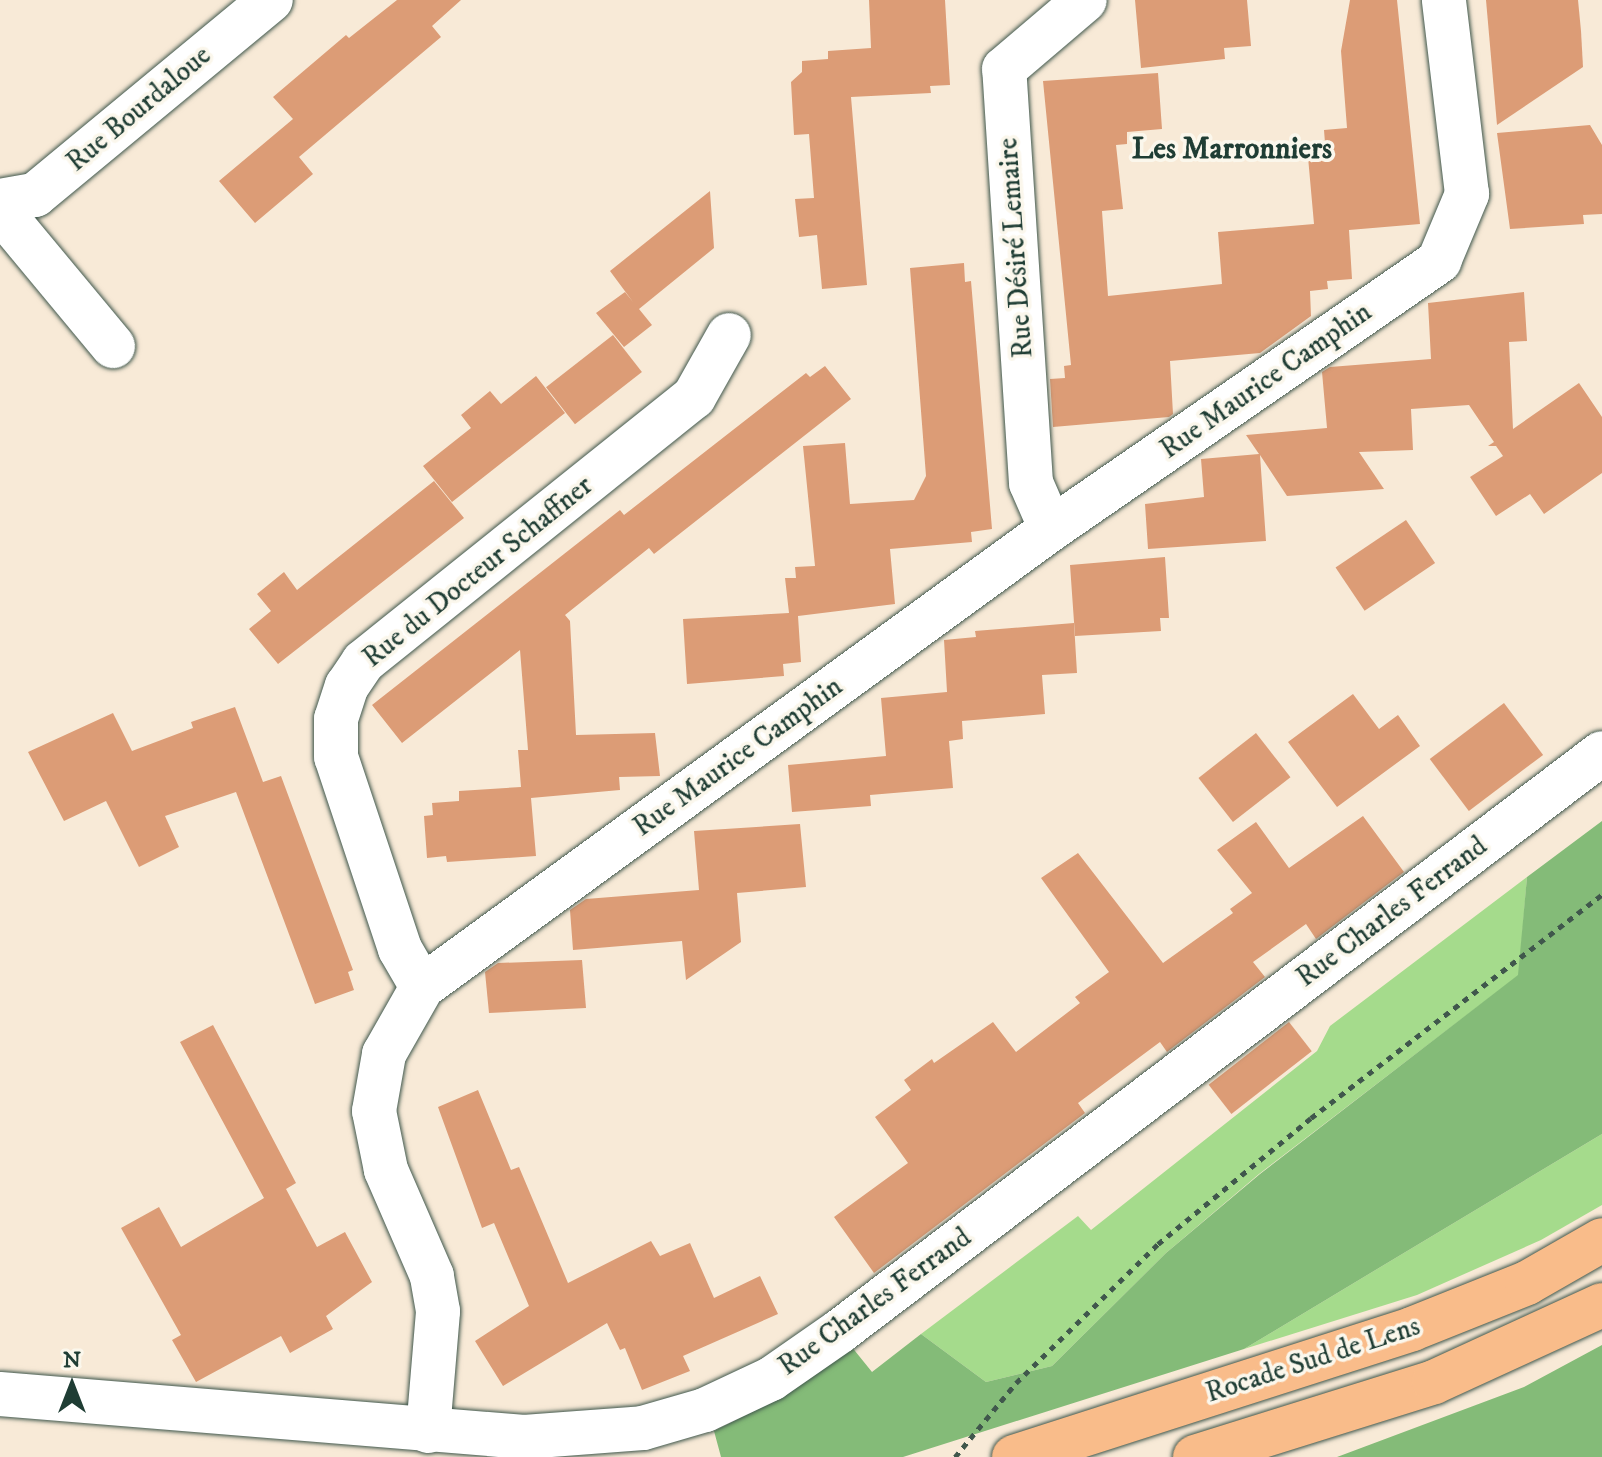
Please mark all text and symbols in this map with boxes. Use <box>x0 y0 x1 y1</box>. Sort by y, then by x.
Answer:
street label: Rue Bourdaloue <box>60 39 218 179</box>
district label: Les Marronniers <box>1132 132 1332 168</box>
street label: Rue Désiré Lemaire <box>992 137 1040 359</box>
street label: Rue Maurice Camphin <box>1154 296 1378 466</box>
street label: Rue du Docteur Schaffner <box>356 469 600 675</box>
street label: Rue Maurice Camphin <box>627 670 849 844</box>
street label: Rue Charles Ferrand <box>1290 829 1494 995</box>
street label: Rue Charles Ferrand <box>772 1221 978 1383</box>
street label: Rocade Sud de Lens <box>1202 1310 1424 1410</box>
north arrow <box>32 1345 112 1425</box>
text: N <box>63 1347 81 1374</box>

